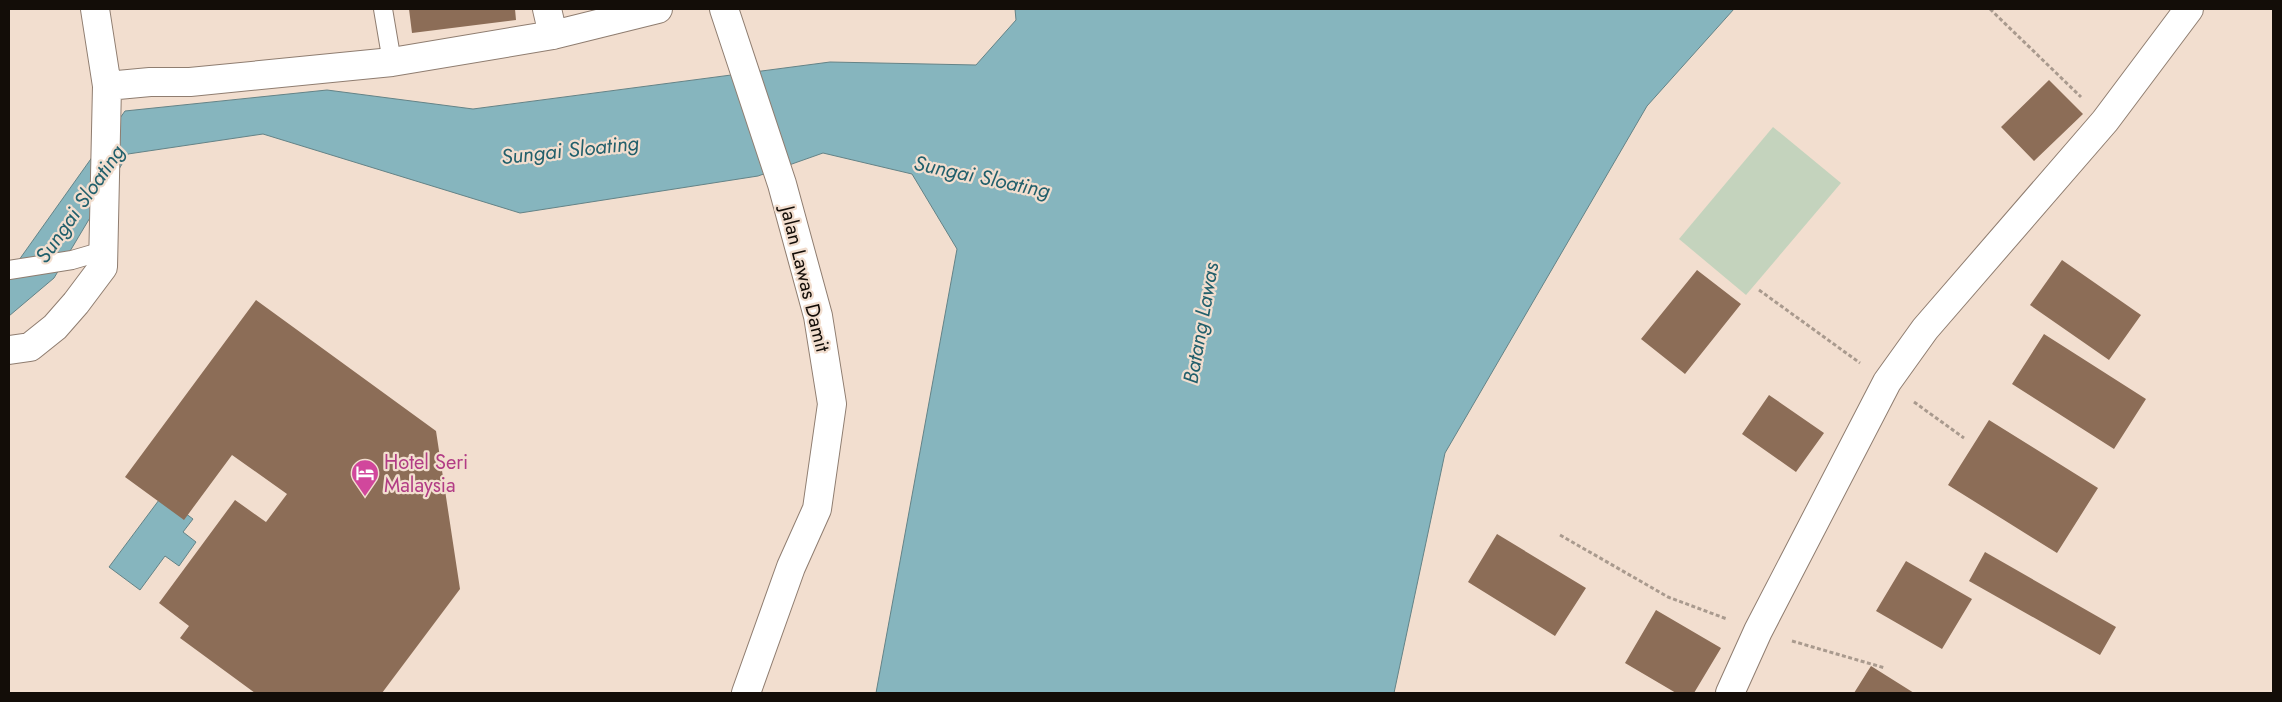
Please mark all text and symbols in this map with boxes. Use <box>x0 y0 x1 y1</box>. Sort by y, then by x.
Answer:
water label: Sungai Sloating <box>500 128 641 172</box>
water label: Sungai Sloating <box>28 138 132 269</box>
water label: Sungai Sloating <box>911 148 1053 206</box>
street label: Jalan Lawas Damit <box>772 200 837 355</box>
water label: Batang Lawas <box>1176 259 1227 386</box>
place label: Hotel Seri Malaysia <box>384 448 468 500</box>
hotel icon: Hotel Seri Malaysia <box>350 458 380 497</box>

